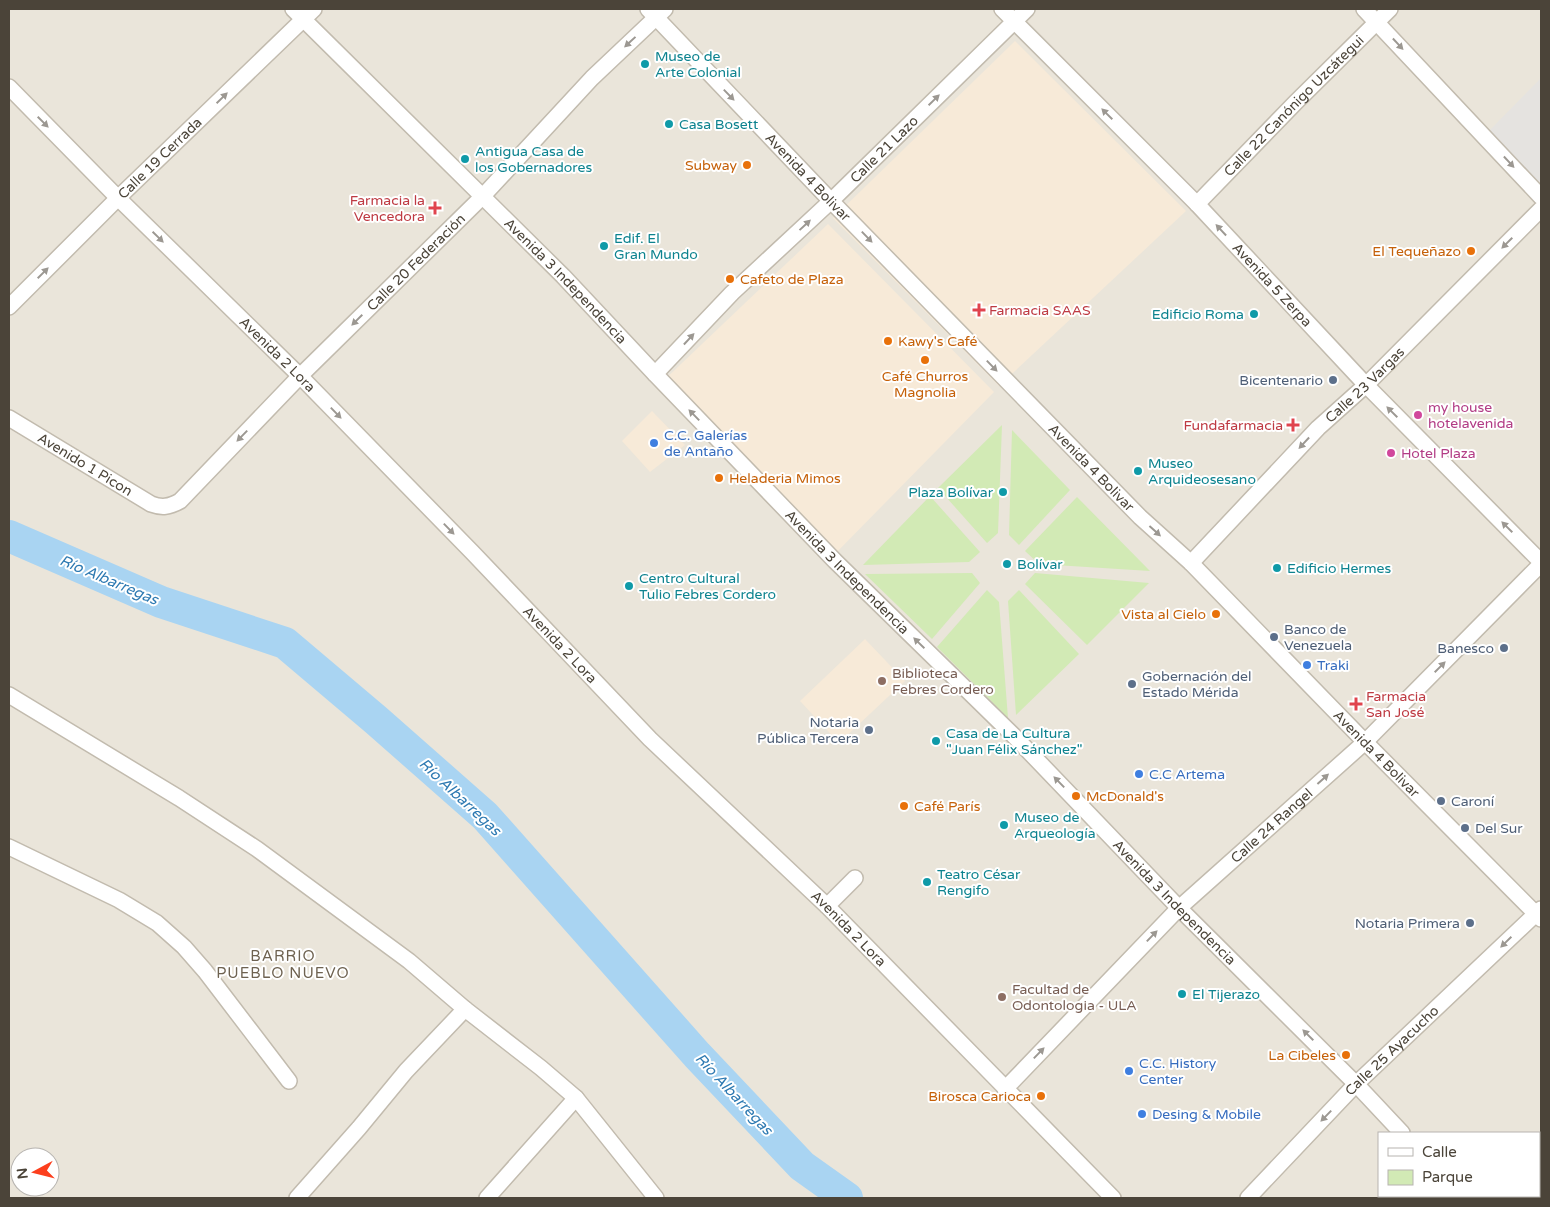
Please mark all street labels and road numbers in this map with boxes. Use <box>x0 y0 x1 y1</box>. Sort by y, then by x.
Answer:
street label: Calle 22 Canónigo Uzcátegui <box>1221 32 1368 180</box>
street label: Calle 21 Lazo <box>847 112 922 187</box>
street label: Calle 19 Cerrada <box>114 114 206 203</box>
street label: Avenida 4 Bolivar <box>762 130 854 225</box>
street label: Calle 20 Federación <box>363 210 469 315</box>
street label: Avenida 3 Independencia <box>500 215 630 348</box>
street label: Avenida 5 Zerpa <box>1228 239 1315 331</box>
street label: Avenida 2 Lora <box>236 314 319 396</box>
street label: Calle 23 Vargas <box>1322 343 1408 427</box>
street label: Avenida 4 Bolivar <box>1045 421 1138 516</box>
street label: Avenido 1 Picon <box>34 429 135 500</box>
street label: Avenida 3 Independencia <box>781 506 913 638</box>
street label: Avenida 2 Lora <box>519 603 600 687</box>
street label: Avenida 4 Bolivar <box>1330 707 1424 802</box>
street label: Calle 24 Rangel <box>1227 785 1316 867</box>
street label: Avenida 3 Independencia <box>1109 836 1239 969</box>
street label: Avenida 2 Lora <box>807 887 890 970</box>
street label: Calle 25 Ayacucho <box>1342 1002 1443 1099</box>

